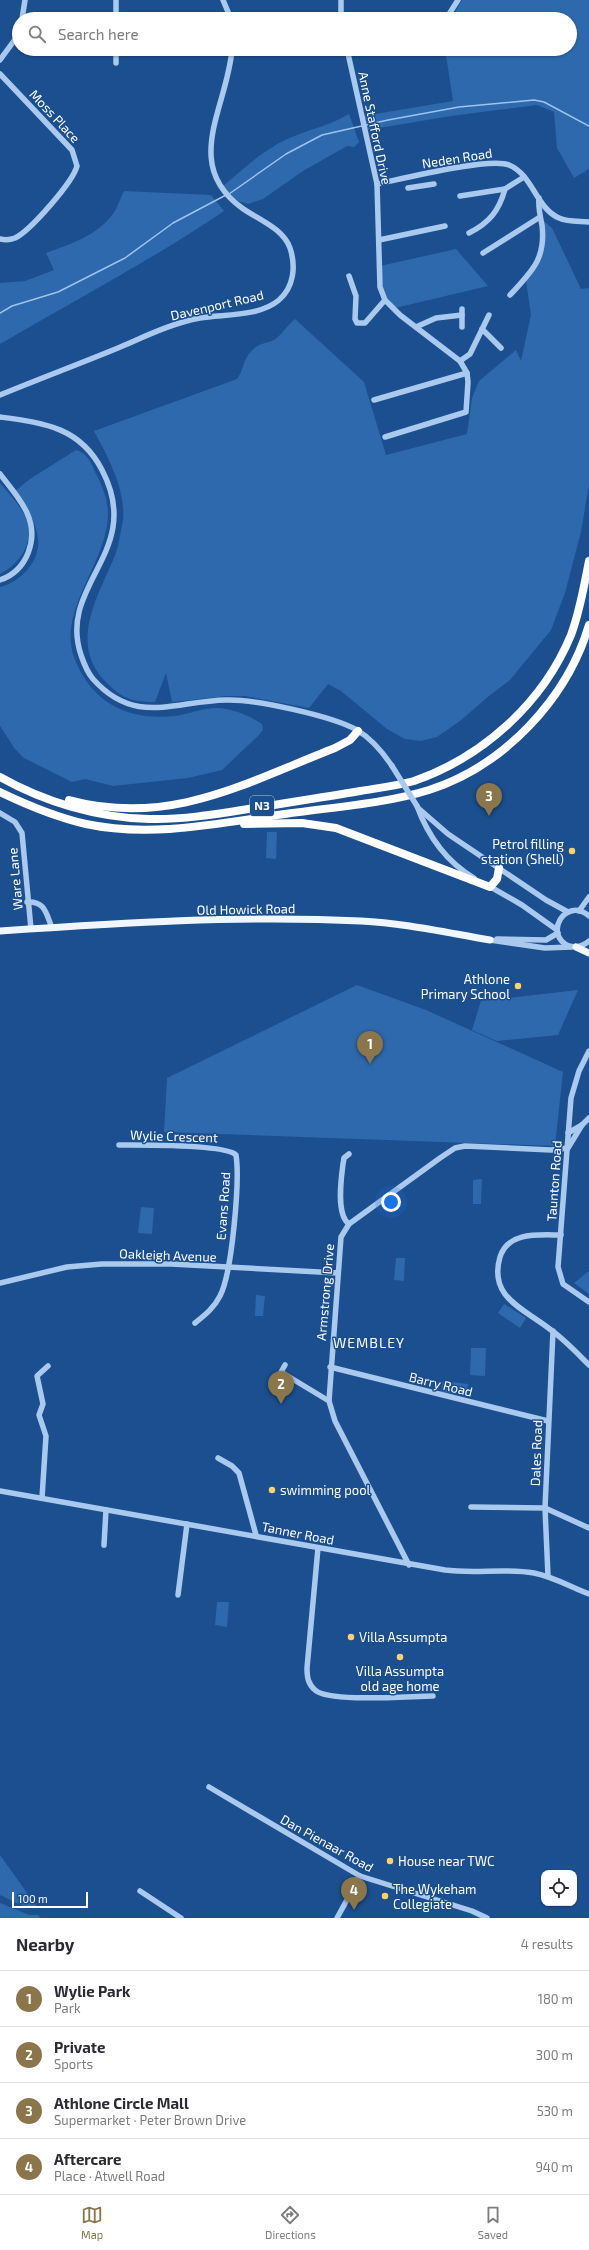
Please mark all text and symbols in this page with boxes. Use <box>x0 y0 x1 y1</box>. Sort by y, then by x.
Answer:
search box <box>12 12 577 56</box>
icon: search <box>26 23 48 45</box>
text: Search here <box>58 25 139 43</box>
street label: Anne Stafford Drive <box>355 70 395 186</box>
street label: Moss Place <box>26 86 84 146</box>
street label: Neden Road <box>421 145 493 171</box>
street label: Davenport Road <box>169 287 265 323</box>
pin: 3 <box>476 783 502 816</box>
road number: N3 <box>250 796 274 816</box>
place label: Petrol filling station (Shell) <box>481 836 564 867</box>
marker: Petrol filling station (Shell) <box>567 846 577 856</box>
street label: Ware Lane <box>4 847 26 911</box>
street label: Old Howick Road <box>197 900 295 918</box>
place label: Athlone Primary School <box>421 971 510 1002</box>
marker: Athlone Primary School <box>513 981 523 991</box>
pin: 1 <box>357 1031 383 1064</box>
street label: Wylie Crescent <box>130 1126 218 1146</box>
street label: Taunton Road <box>543 1140 565 1222</box>
street label: Evans Road <box>213 1171 233 1241</box>
your location <box>381 1192 401 1212</box>
street label: Armstrong Drive <box>313 1243 337 1341</box>
street label: Oakleigh Avenue <box>119 1245 217 1265</box>
district label: WEMBLEY <box>333 1334 405 1351</box>
street label: Barry Road <box>407 1368 475 1400</box>
pin: 2 <box>268 1371 294 1404</box>
street label: Dales Road <box>527 1420 545 1486</box>
place label: swimming pool <box>280 1482 371 1498</box>
marker: swimming pool <box>267 1485 277 1495</box>
street label: Tanner Road <box>260 1518 336 1548</box>
place label: Villa Assumpta <box>359 1629 447 1645</box>
marker: Villa Assumpta <box>346 1632 356 1642</box>
marker: Villa Assumpta old age home <box>395 1652 405 1662</box>
place label: Villa Assumpta old age home <box>356 1663 444 1694</box>
street label: Dan Pienaar Road <box>278 1811 376 1875</box>
place label: House near TWC <box>398 1853 494 1869</box>
marker: House near TWC <box>385 1856 395 1866</box>
map controls <box>541 1870 577 1906</box>
button: locate <box>541 1870 577 1906</box>
pin: 4 <box>341 1877 367 1910</box>
place label: The Wykeham Collegiate <box>393 1881 477 1912</box>
scale bar <box>12 1890 88 1909</box>
marker: The Wykeham Collegiate <box>380 1891 390 1901</box>
text: 100 m <box>18 1892 48 1905</box>
text: Nearby <box>16 1934 74 1954</box>
text: 4 results <box>521 1936 573 1952</box>
text: Wylie Park <box>54 1982 130 2000</box>
text: 1 <box>26 1991 32 2007</box>
text: 180 m <box>538 1991 573 2007</box>
text: Park <box>54 2000 81 2016</box>
text: Private <box>54 2038 105 2056</box>
text: 2 <box>25 2047 33 2063</box>
text: 300 m <box>536 2047 573 2063</box>
text: Sports <box>54 2056 93 2072</box>
text: Athlone Circle Mall <box>54 2094 189 2112</box>
text: 3 <box>25 2103 33 2119</box>
text: 530 m <box>537 2103 573 2119</box>
text: Supermarket · Peter Brown Drive <box>54 2112 246 2128</box>
text: Aftercare <box>54 2150 122 2168</box>
text: 4 <box>25 2159 33 2175</box>
text: 940 m <box>535 2159 573 2175</box>
text: Place · Atwell Road <box>54 2168 165 2184</box>
tab: Map <box>81 2204 103 2241</box>
tab: Directions <box>265 2204 316 2241</box>
tab: Saved <box>478 2204 508 2241</box>

